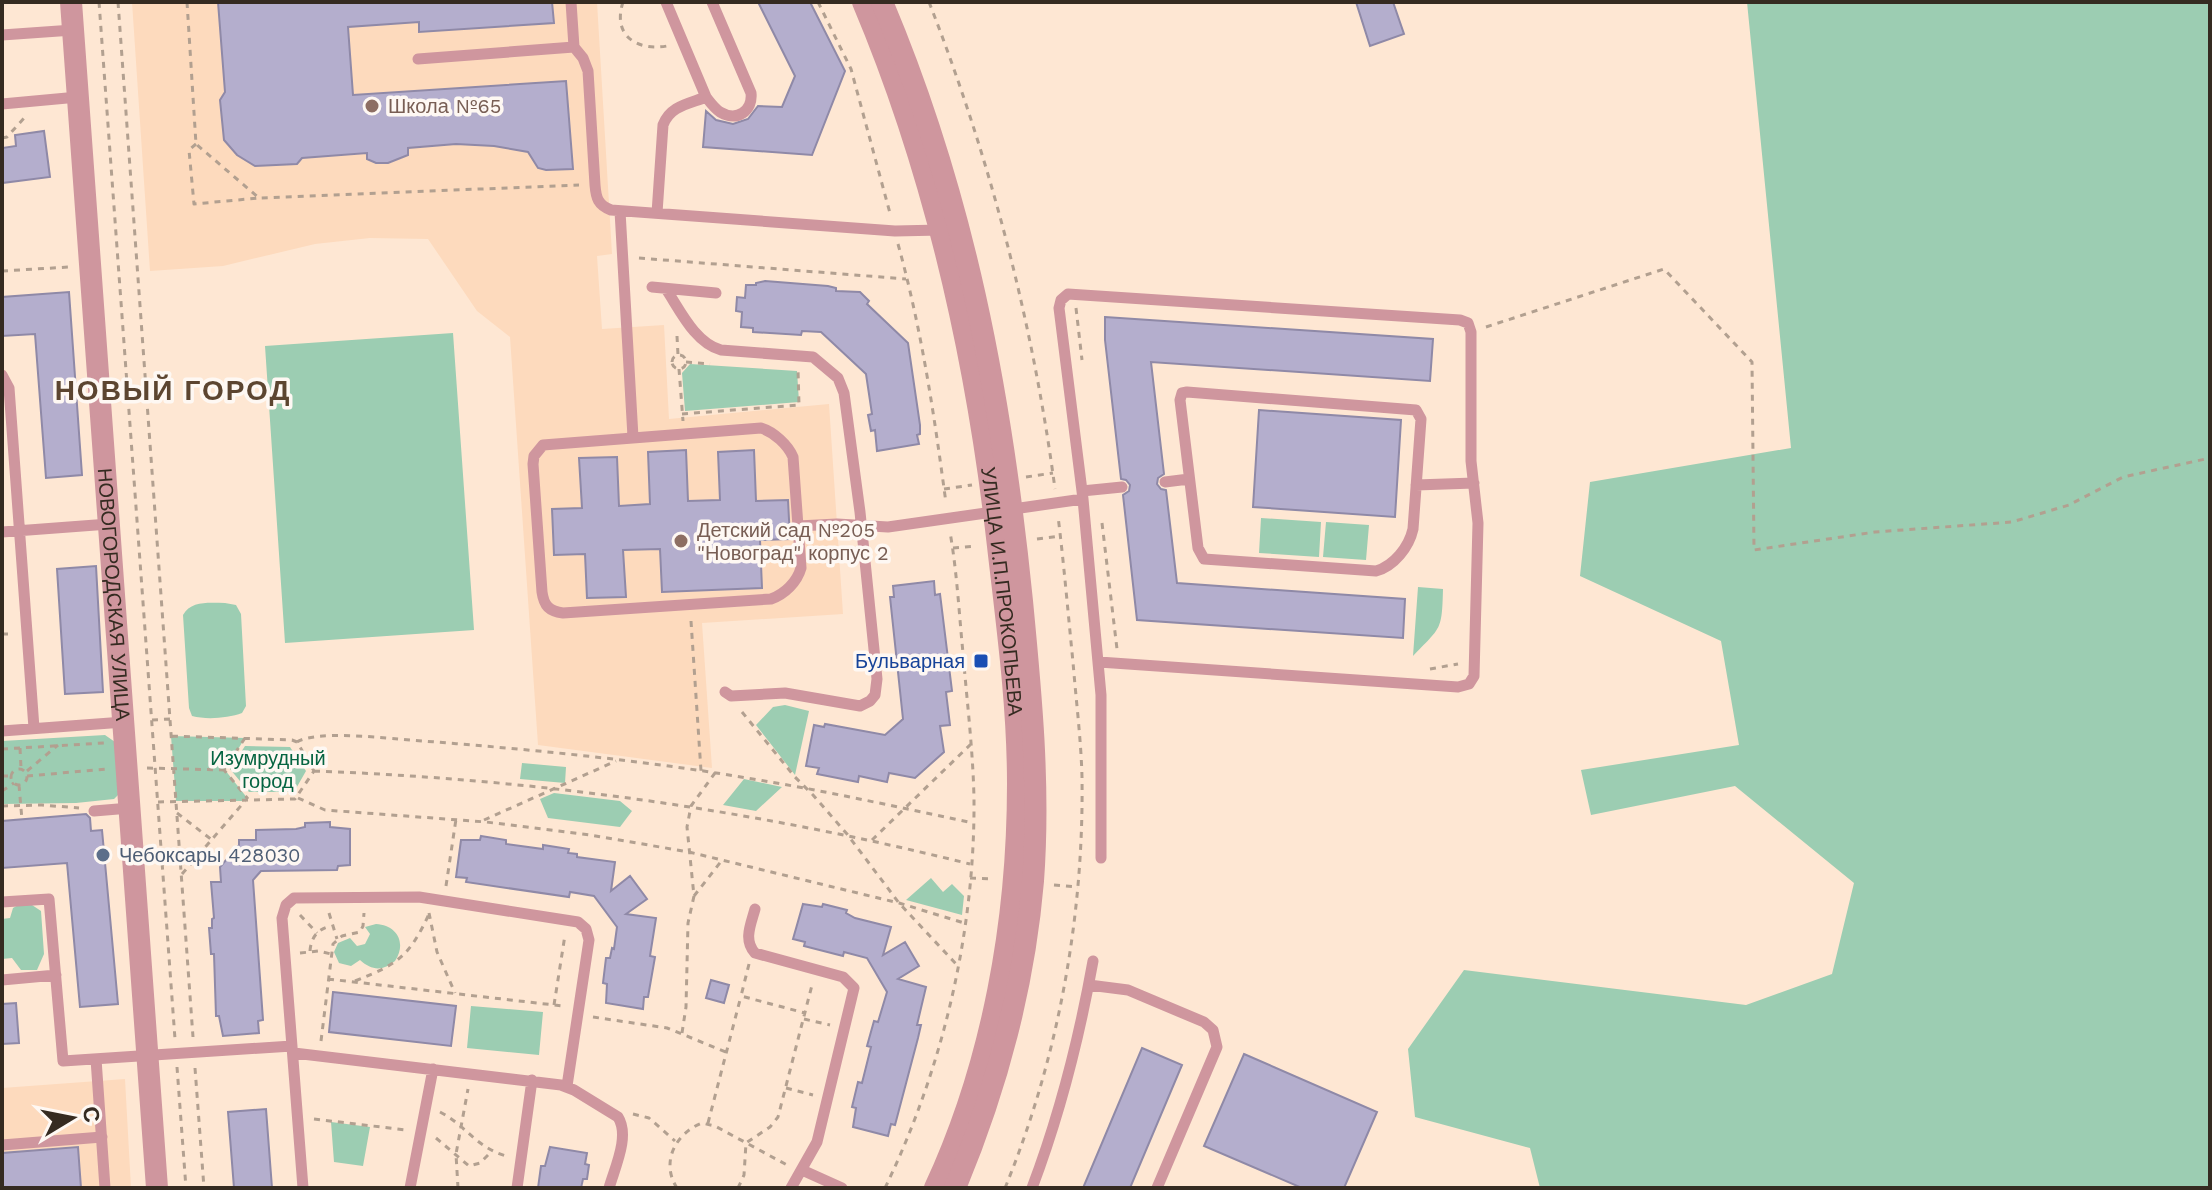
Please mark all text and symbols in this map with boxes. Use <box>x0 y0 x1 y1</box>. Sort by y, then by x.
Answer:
place label: Школа №65 <box>388 94 501 118</box>
marker: Школа №65 <box>363 97 381 115</box>
district label: НОВЫЙ ГОРОД <box>55 374 291 407</box>
street label: УЛИЦА И.П.ПРОКОПЬЕВА <box>976 465 1028 717</box>
street label: НОВОГОРОДСКАЯ УЛИЦА <box>93 467 135 722</box>
place label: Детский сад №205 "Новоград" корпус 2 <box>697 518 889 565</box>
marker: Детский сад №205 "Новоград" корпус 2 <box>672 532 690 550</box>
place label: Бульварная <box>855 649 965 673</box>
marker: Бульварная <box>972 652 990 670</box>
park label: Изумрудный город <box>210 746 326 793</box>
place label: Чебоксары 428030 <box>119 843 301 867</box>
marker: Чебоксары 428030 <box>94 846 112 864</box>
north arrow <box>32 1078 112 1158</box>
text: С <box>78 1105 105 1125</box>

